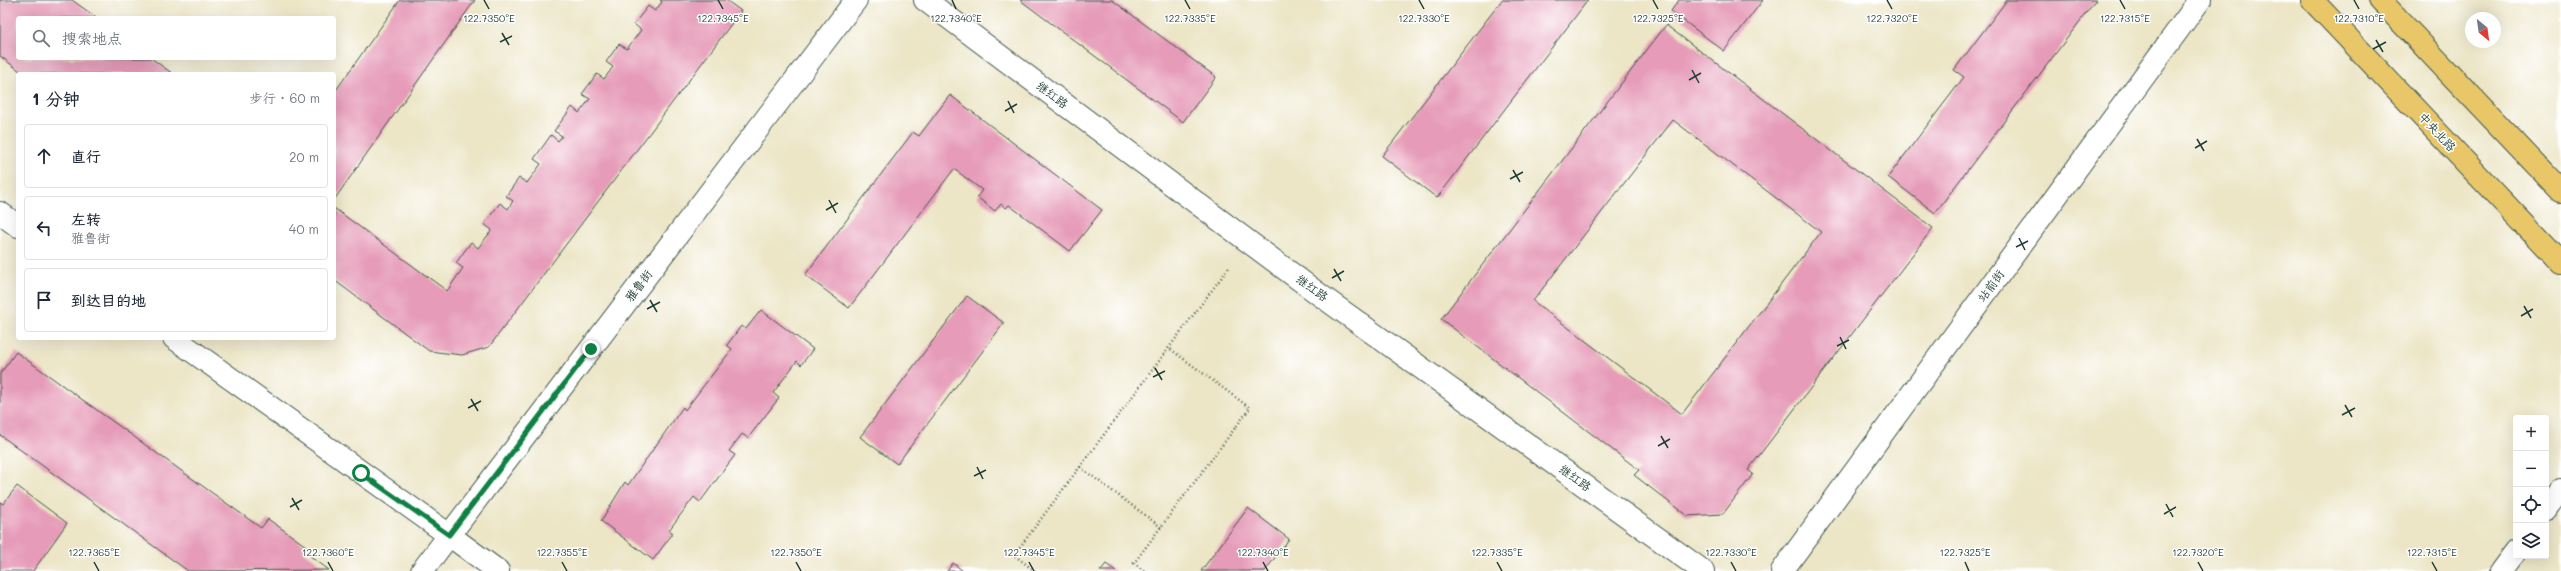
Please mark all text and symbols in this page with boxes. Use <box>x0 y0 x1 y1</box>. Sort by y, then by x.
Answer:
text: 122.7350°E <box>463 11 515 25</box>
text: 122.7345°E <box>697 11 749 25</box>
text: 122.7340°E <box>930 11 982 25</box>
text: 122.7335°E <box>1164 11 1216 25</box>
text: 122.7330°E <box>1398 11 1450 25</box>
text: 122.7325°E <box>1633 11 1684 25</box>
text: 122.7320°E <box>1866 11 1918 25</box>
text: 122.7315°E <box>2100 11 2150 25</box>
text: 122.7310°E <box>2334 11 2384 25</box>
north arrow <box>2465 12 2501 48</box>
search box <box>16 16 336 60</box>
icon: search <box>30 27 52 49</box>
text: 搜索地点 <box>62 28 122 48</box>
street label: 继红路 <box>1033 77 1072 111</box>
text: 1 分钟 <box>32 87 80 109</box>
text: 步行 · 60 m <box>250 89 320 106</box>
street label: 中央北路 <box>2416 108 2460 154</box>
icon: ahead <box>33 145 55 167</box>
text: 直行 <box>71 146 101 166</box>
text: 20 m <box>289 148 319 165</box>
text: 左转 <box>71 209 101 229</box>
icon: left <box>33 217 55 239</box>
text: 40 m <box>289 220 319 237</box>
text: 雅鲁街 <box>71 229 110 246</box>
street label: 雅鲁街 <box>621 266 655 305</box>
street label: 站前街 <box>1973 266 2007 305</box>
street label: 继红路 <box>1293 270 1332 304</box>
icon: arrive <box>33 289 55 311</box>
text: 到达目的地 <box>71 290 146 310</box>
route end <box>582 340 600 358</box>
map controls <box>2513 415 2549 559</box>
button: + <box>2513 415 2549 451</box>
button: − <box>2513 451 2549 487</box>
street label: 继红路 <box>1556 460 1595 494</box>
route start <box>352 464 370 482</box>
button: locate <box>2513 487 2549 523</box>
button: layers <box>2513 523 2549 559</box>
text: 122.7365°E <box>68 545 120 559</box>
text: 122.7360°E <box>302 545 354 559</box>
text: 122.7355°E <box>536 545 588 559</box>
text: 122.7350°E <box>770 545 822 559</box>
text: 122.7345°E <box>1003 545 1055 559</box>
text: 122.7340°E <box>1237 545 1289 559</box>
text: 122.7335°E <box>1471 545 1523 559</box>
text: 122.7330°E <box>1705 545 1757 559</box>
text: 122.7325°E <box>1940 545 1991 559</box>
text: 122.7320°E <box>2172 545 2224 559</box>
text: 122.7315°E <box>2407 545 2457 559</box>

